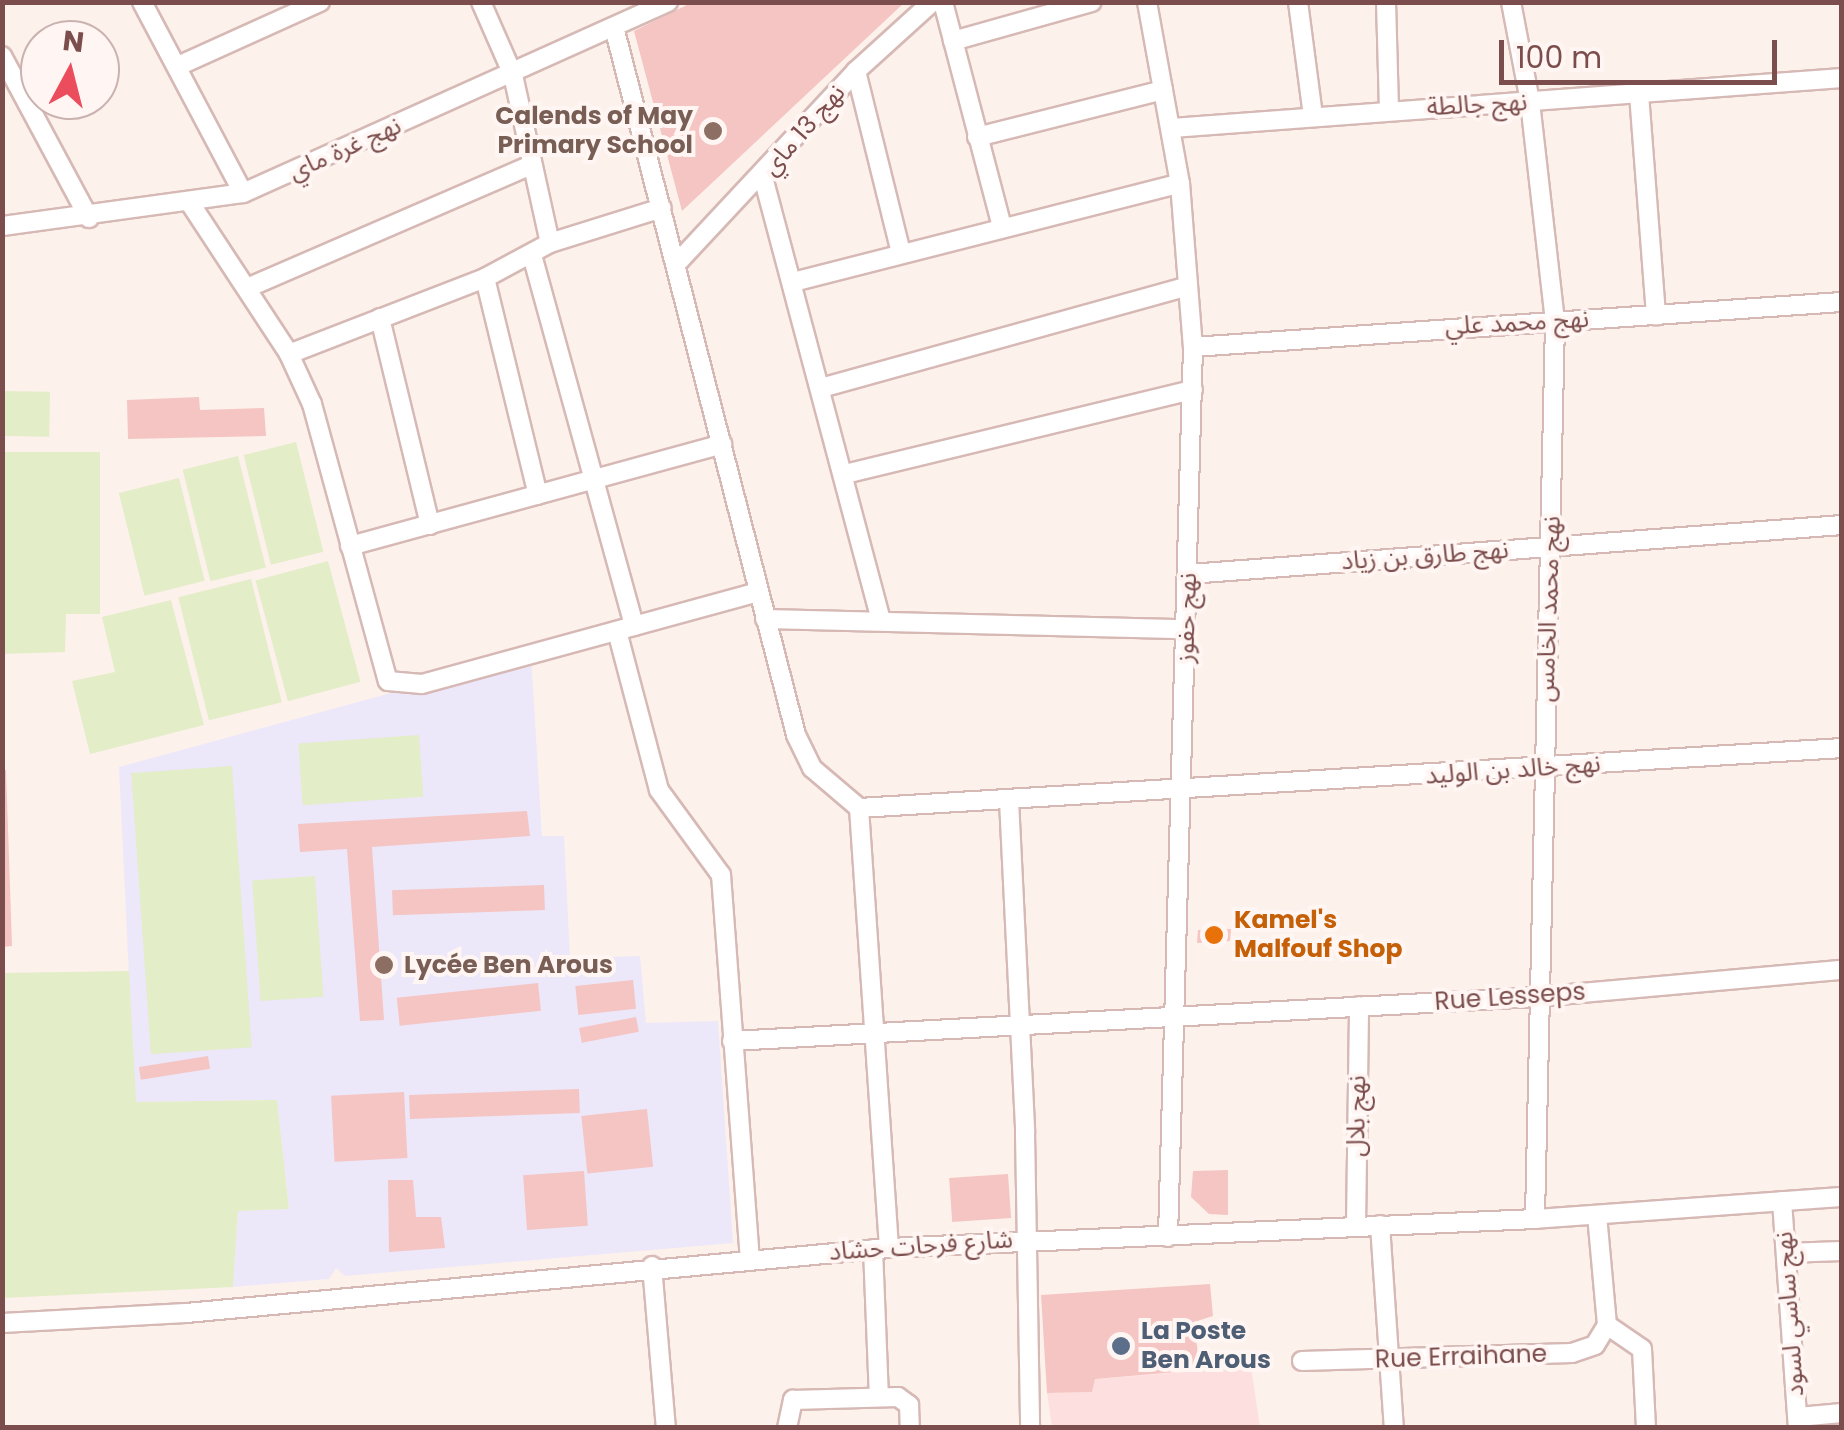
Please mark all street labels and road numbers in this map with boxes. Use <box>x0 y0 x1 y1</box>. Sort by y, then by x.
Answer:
street label: نهج 13 ماي <box>756 78 852 182</box>
street label: نهج جالطة <box>1426 87 1528 123</box>
street label: نهج غرة ماي <box>284 111 406 187</box>
street label: نهج محمد علي <box>1444 304 1590 342</box>
street label: نهج محمد الخامس <box>1531 515 1567 703</box>
street label: نهج طارق بن زياد <box>1340 535 1510 577</box>
street label: نهج حفوز <box>1170 572 1204 664</box>
street label: نهج خالد بن الوليد <box>1424 749 1602 791</box>
street label: Rue Lesseps <box>1434 977 1586 1017</box>
street label: نهج بلال <box>1341 1075 1373 1157</box>
street label: شارع فرحات حشاد <box>828 1225 1014 1267</box>
street label: نهج ساسي لسود <box>1769 1230 1811 1398</box>
street label: Rue Erraihane <box>1374 1339 1548 1375</box>

